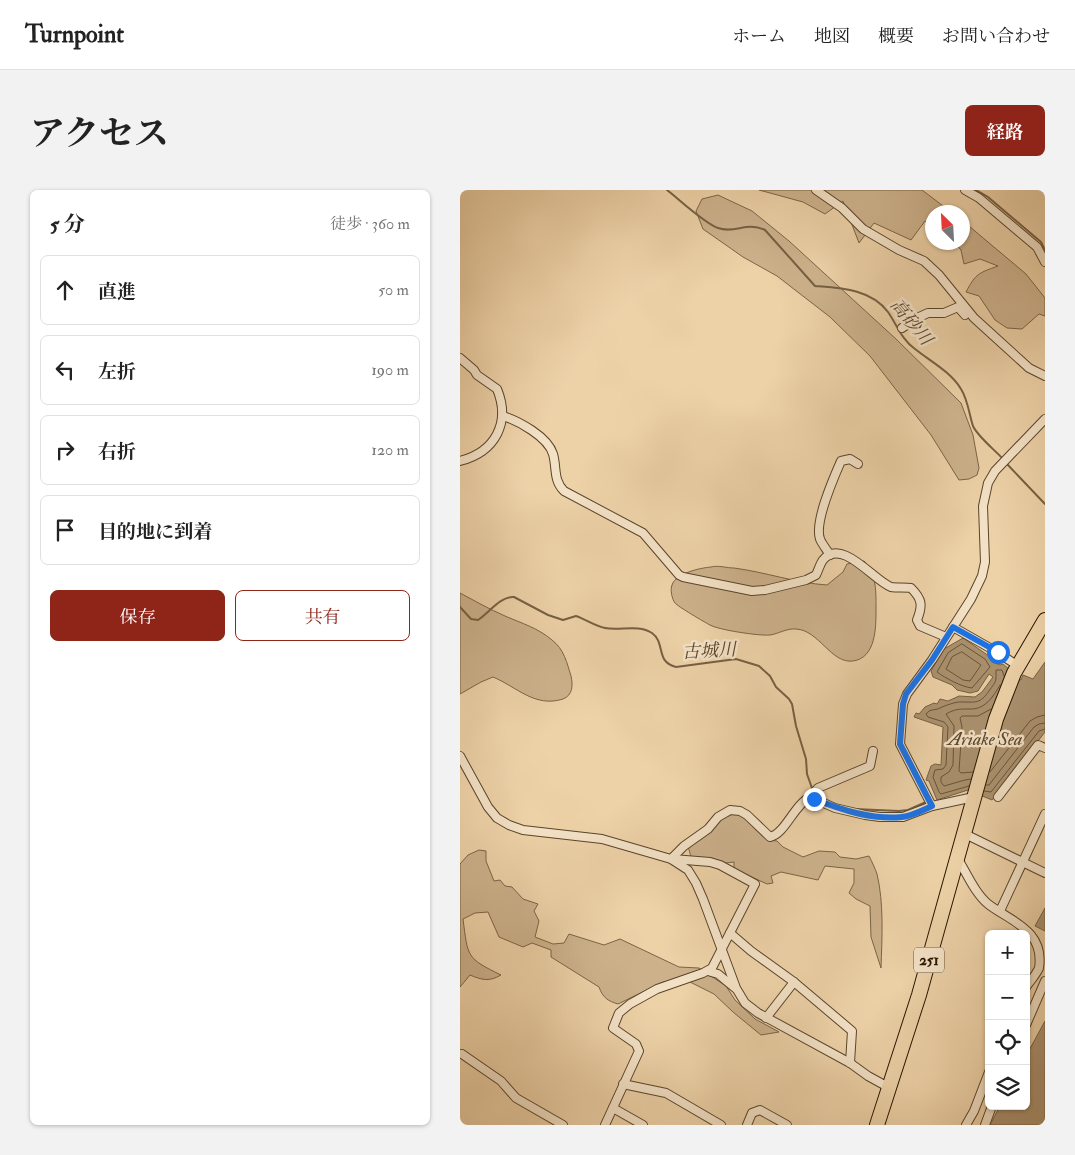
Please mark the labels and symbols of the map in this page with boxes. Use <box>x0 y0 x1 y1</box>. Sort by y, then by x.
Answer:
north arrow <box>925 205 970 250</box>
water label: 高砂川 <box>885 294 938 352</box>
water label: 古城川 <box>681 638 739 664</box>
route start <box>987 641 1010 664</box>
water label: Ariake Sea <box>946 728 1022 751</box>
route end <box>803 788 826 811</box>
road number: 251 <box>914 948 944 972</box>

